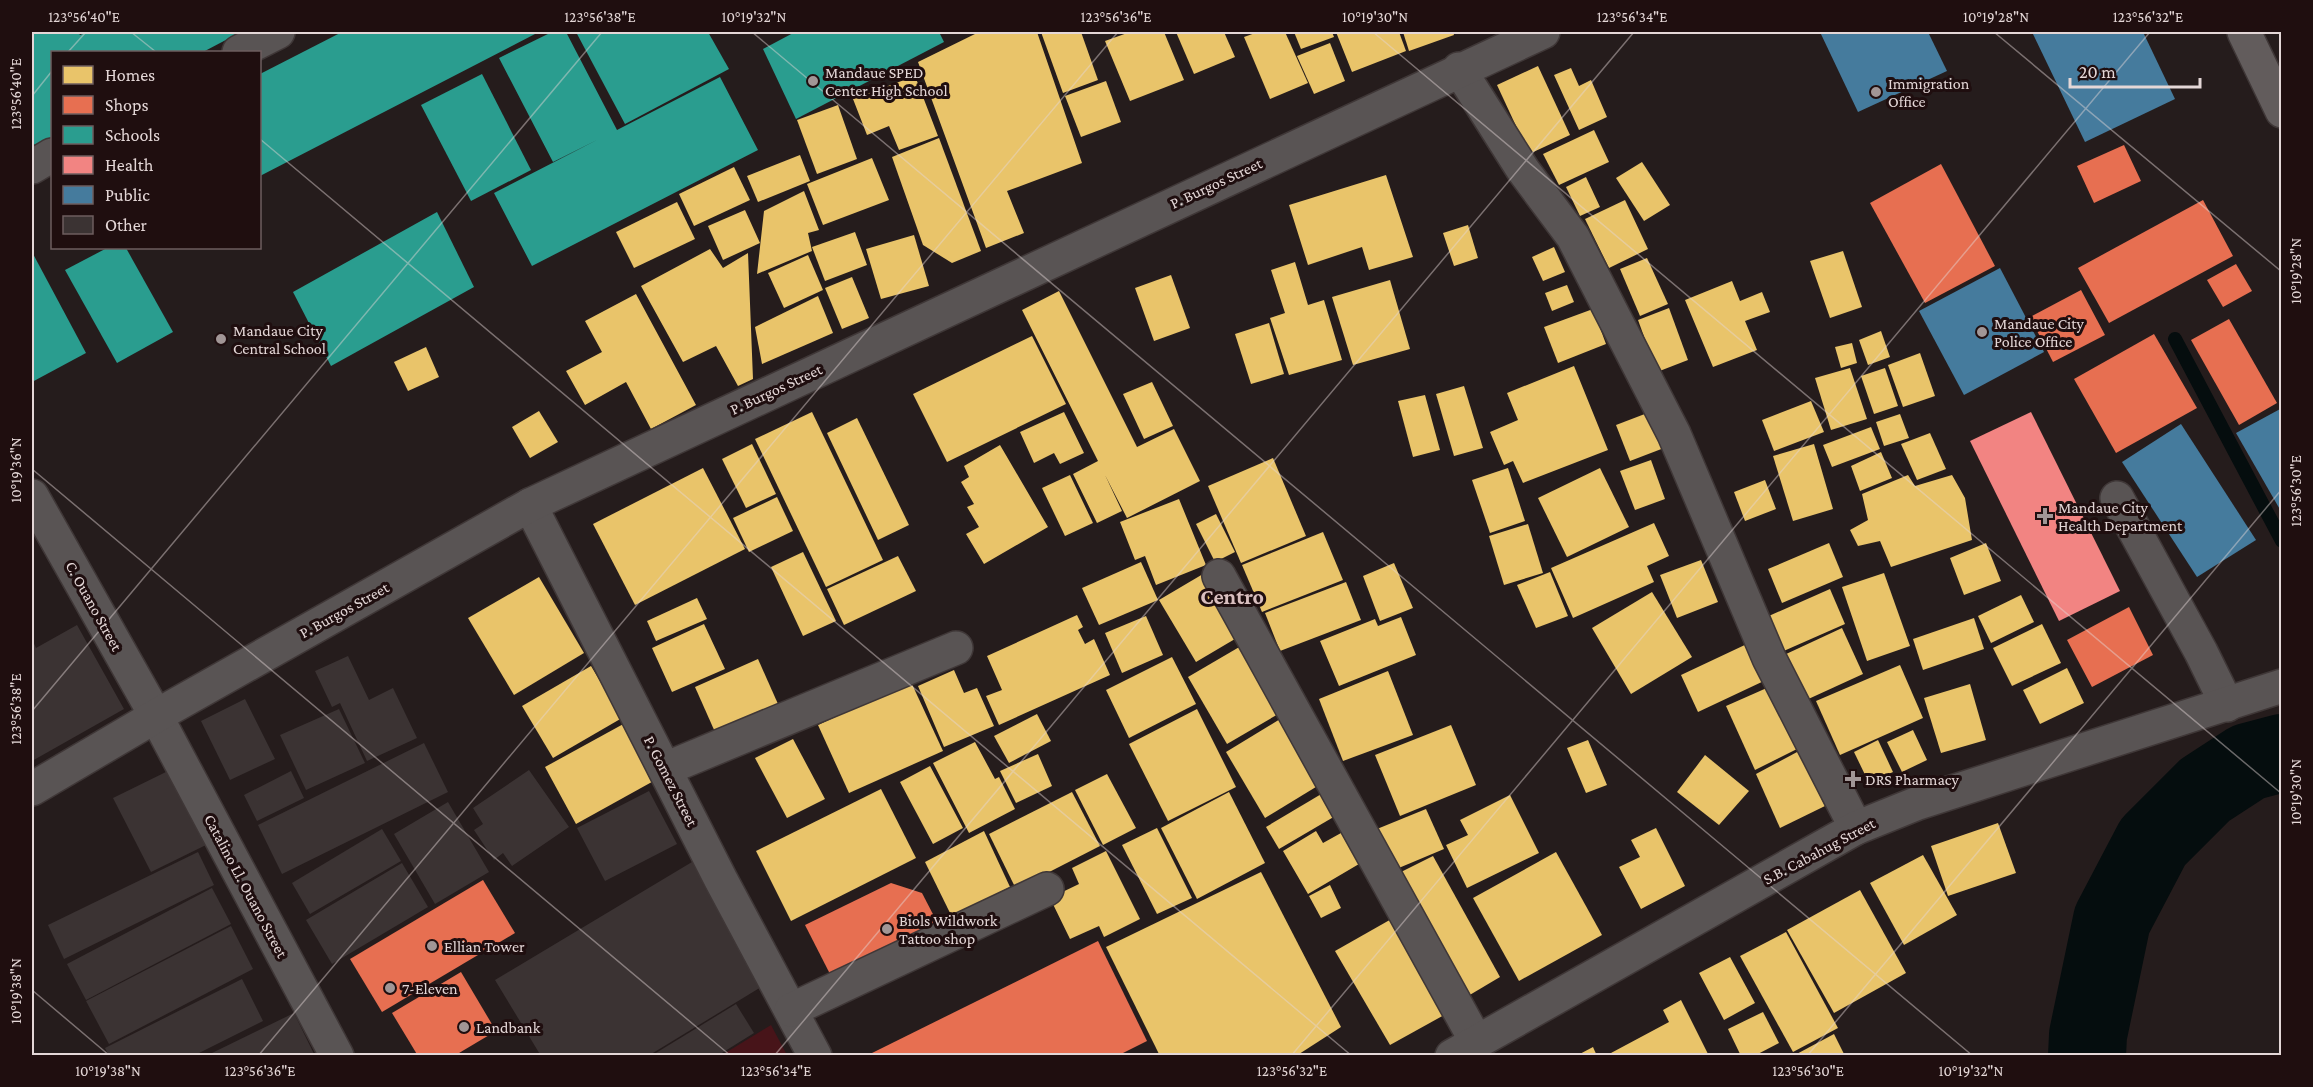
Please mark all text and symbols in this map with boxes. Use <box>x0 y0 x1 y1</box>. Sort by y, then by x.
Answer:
text: 123°56'40"E <box>48 9 120 25</box>
text: 123°56'38"E <box>564 9 636 25</box>
text: 10°19'32"N <box>722 9 787 25</box>
text: 123°56'36"E <box>1081 9 1151 25</box>
text: 10°19'30"N <box>1342 9 1408 25</box>
text: 123°56'34"E <box>1597 9 1667 25</box>
text: 10°19'28"N <box>1963 9 2029 25</box>
text: 123°56'32"E <box>2113 9 2183 25</box>
legend <box>51 51 261 249</box>
scale bar <box>2070 51 2200 89</box>
text: 123°56'40"E <box>8 58 24 130</box>
text: 20 m <box>2079 62 2116 82</box>
place label: Mandaue SPED Center High School <box>825 64 948 100</box>
text: Homes <box>105 65 155 85</box>
marker: Mandaue SPED Center High School <box>806 74 820 88</box>
place label: Immigration Office <box>1888 75 1970 110</box>
marker: Immigration Office <box>1869 85 1883 99</box>
text: Shops <box>105 95 149 115</box>
text: Schools <box>105 125 160 145</box>
street label: P. Burgos Street <box>1167 154 1266 213</box>
text: Health <box>105 155 154 175</box>
text: Public <box>105 185 150 205</box>
text: Other <box>105 215 148 235</box>
text: 10°19'28"N <box>2288 238 2304 304</box>
place label: Mandaue City Police Office <box>1994 315 2084 350</box>
place label: Mandaue City Central School <box>233 322 326 357</box>
marker: Mandaue City Police Office <box>1975 325 1989 339</box>
marker: Mandaue City Central School <box>214 332 228 346</box>
street label: P. Burgos Street <box>727 360 826 419</box>
text: 10°19'36"N <box>8 437 24 503</box>
text: 123°56'30"E <box>2288 455 2304 527</box>
place label: Mandaue City Health Department <box>2058 499 2183 535</box>
marker: Mandaue City Health Department <box>2036 507 2054 525</box>
street label: C. Ouano Street <box>62 558 126 654</box>
street label: P. Burgos Street <box>296 578 393 642</box>
district label: Centro <box>1200 584 1264 609</box>
text: 123°56'38"E <box>8 673 24 745</box>
street label: P. Gomez Street <box>641 733 701 830</box>
text: 10°19'30"N <box>2288 759 2304 825</box>
place label: DRS Pharmacy <box>1865 771 1959 789</box>
marker: DRS Pharmacy <box>1846 772 1860 786</box>
street label: Catalino Ll. Ouano Street <box>201 811 291 961</box>
street label: S.B. Cabahug Street <box>1760 814 1879 889</box>
place label: Biols Wildwork Tattoo shop <box>899 912 998 948</box>
marker: Biols Wildwork Tattoo shop <box>880 922 894 936</box>
place label: Ellian Tower <box>444 938 525 955</box>
marker: Ellian Tower <box>425 939 439 953</box>
text: 10°19'38"N <box>8 958 24 1024</box>
place label: 7-Eleven <box>402 980 458 997</box>
marker: 7-Eleven <box>383 981 397 995</box>
place label: Landbank <box>476 1019 541 1036</box>
marker: Landbank <box>457 1020 471 1034</box>
text: 10°19'38"N <box>75 1063 141 1079</box>
text: 123°56'36"E <box>225 1063 295 1079</box>
text: 123°56'34"E <box>741 1063 811 1079</box>
text: 123°56'32"E <box>1257 1063 1327 1079</box>
text: 123°56'30"E <box>1772 1063 1844 1079</box>
text: 10°19'32"N <box>1939 1063 2004 1079</box>

